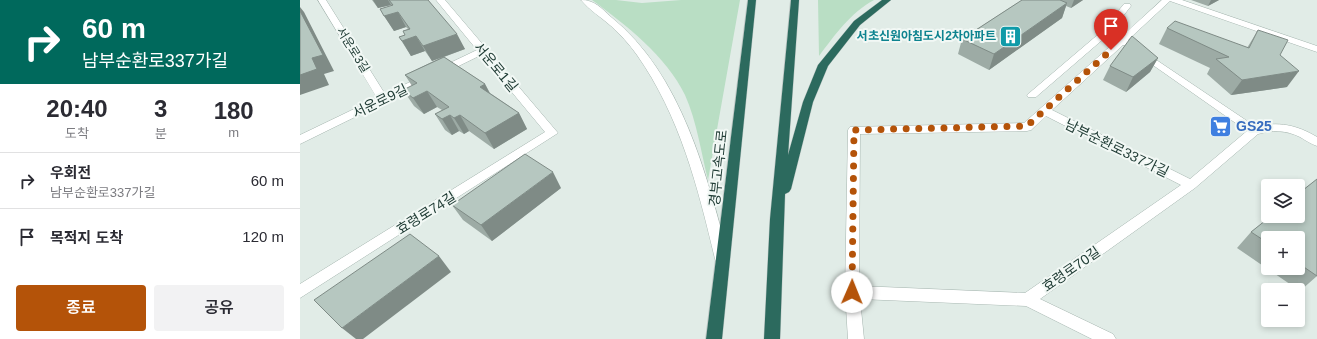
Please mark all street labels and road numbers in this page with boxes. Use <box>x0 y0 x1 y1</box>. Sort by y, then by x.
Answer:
street label: 서운로3길 <box>334 25 372 75</box>
street label: 서운로1길 <box>471 39 521 95</box>
street label: 서운로9길 <box>350 81 410 121</box>
street label: 남부순환로337가길 <box>1062 116 1172 180</box>
street label: 경부고속도로 <box>706 129 730 207</box>
street label: 효령로74길 <box>393 188 459 238</box>
street label: 효령로70길 <box>1039 243 1103 295</box>

